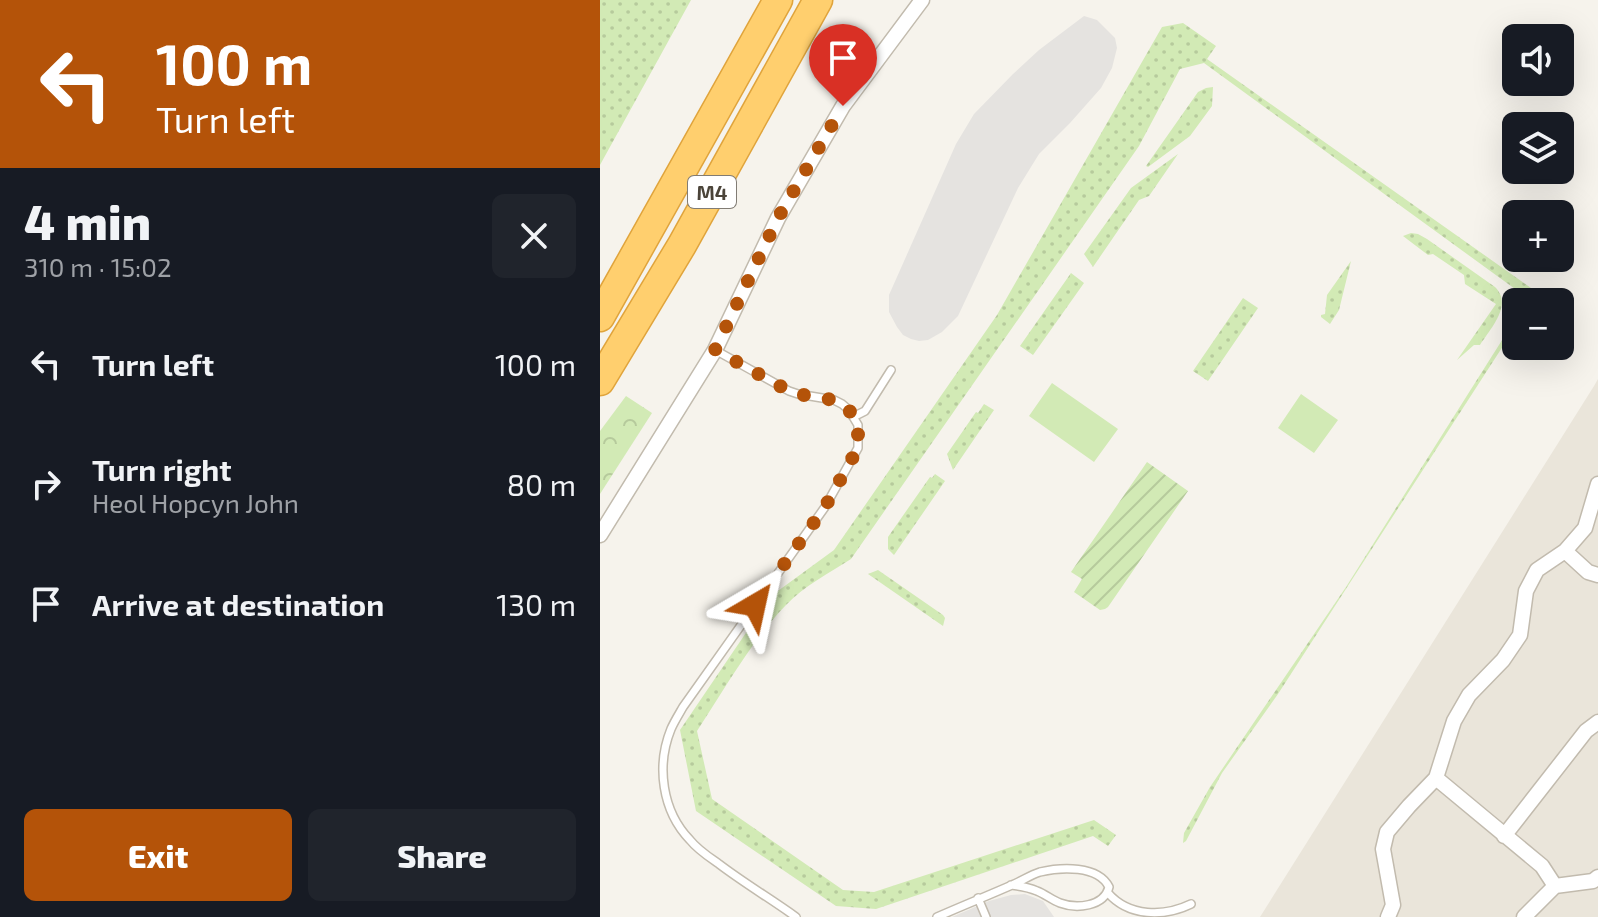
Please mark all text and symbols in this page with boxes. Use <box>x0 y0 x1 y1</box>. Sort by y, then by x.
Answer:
pin <box>809 24 877 106</box>
map controls <box>1502 24 1574 360</box>
button: sound <box>1502 24 1574 96</box>
text: 100 m <box>156 29 312 96</box>
icon: left <box>24 32 128 136</box>
icon: arrive <box>821 36 865 80</box>
text: Turn left <box>156 97 295 140</box>
button: layers <box>1502 112 1574 184</box>
road number: M4 <box>688 176 736 208</box>
text: 4 min <box>24 192 151 250</box>
button: close <box>492 194 576 278</box>
button: + <box>1502 200 1574 272</box>
text: 310 m · 15:02 <box>24 251 172 282</box>
button: − <box>1502 288 1574 360</box>
icon: left <box>24 342 68 386</box>
text: Turn left <box>92 346 214 382</box>
text: 100 m <box>495 346 576 382</box>
text: Turn right <box>92 451 232 487</box>
icon: right <box>24 462 68 506</box>
text: 80 m <box>507 466 576 502</box>
text: Heol Hopcyn John <box>92 487 299 518</box>
position arrow <box>713 563 797 647</box>
icon: arrive <box>24 582 68 626</box>
text: Arrive at destination <box>92 586 384 622</box>
text: 130 m <box>496 586 576 622</box>
button: Exit <box>24 809 292 901</box>
button: Share <box>308 809 576 901</box>

